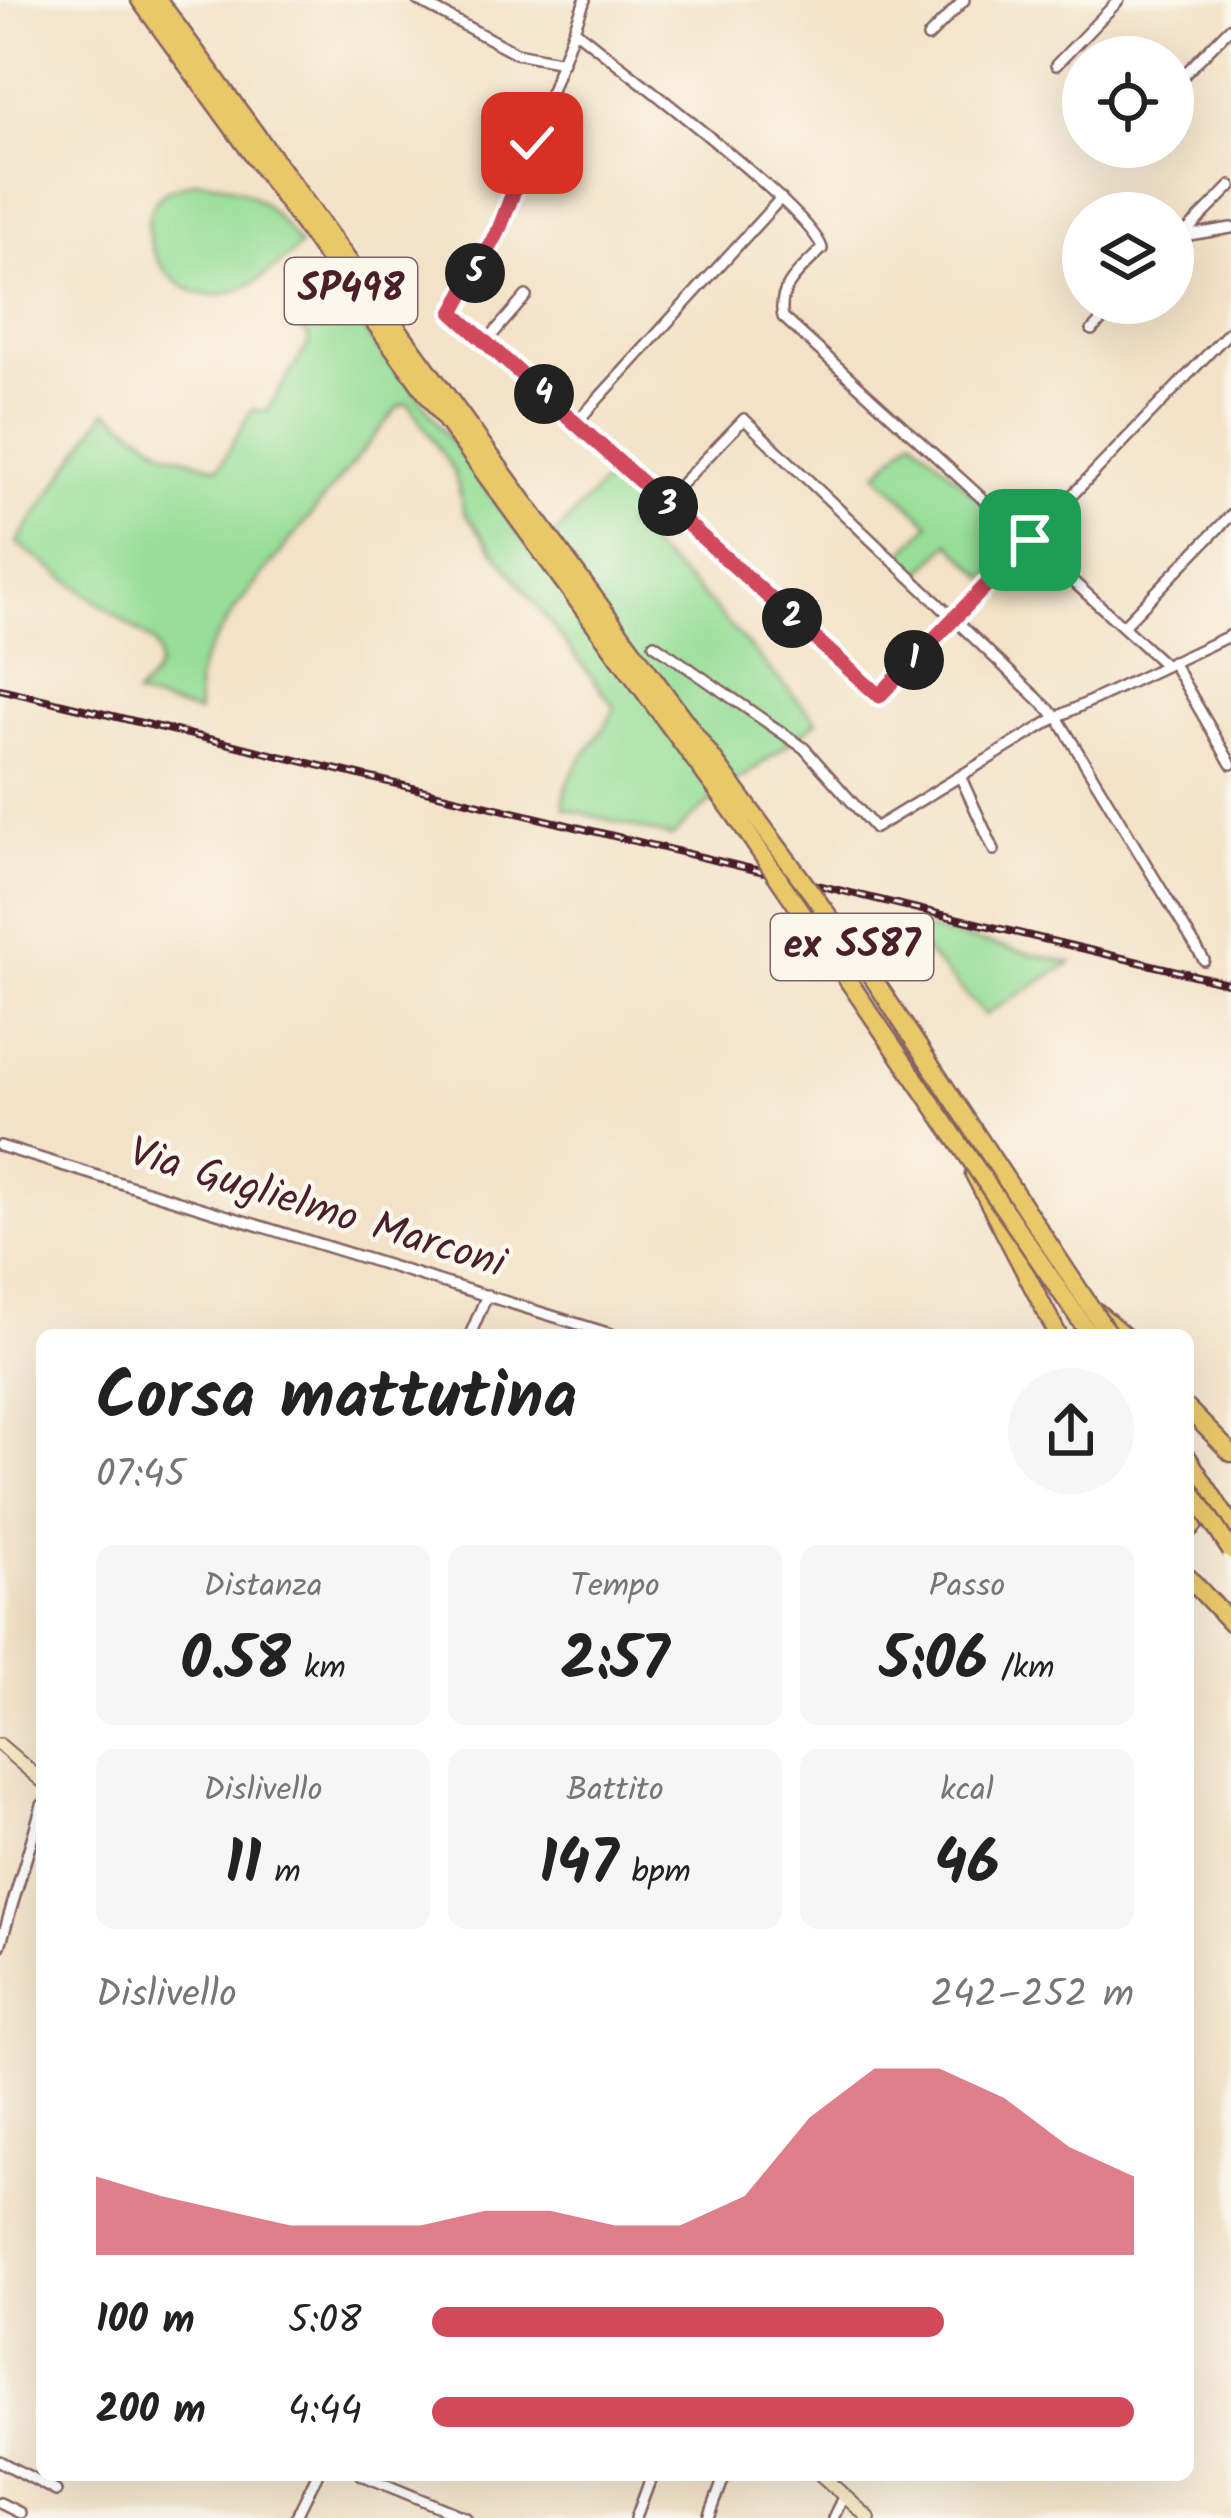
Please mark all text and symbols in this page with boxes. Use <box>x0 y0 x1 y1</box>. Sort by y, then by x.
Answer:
map controls <box>1062 36 1194 324</box>
button: locate <box>1062 36 1194 168</box>
pin <box>481 92 583 194</box>
icon: check <box>499 110 565 176</box>
button: layers <box>1062 192 1194 324</box>
pin: 5 <box>445 243 505 303</box>
text: 5 <box>467 246 483 299</box>
road number: SP498 <box>285 258 417 324</box>
pin: 4 <box>514 364 574 424</box>
text: 4 <box>535 367 553 420</box>
pin: 3 <box>638 476 698 536</box>
text: 3 <box>659 479 677 532</box>
pin <box>979 489 1081 591</box>
icon: arrive <box>997 507 1063 573</box>
pin: 2 <box>762 588 822 648</box>
text: 2 <box>782 591 802 644</box>
pin: 1 <box>884 630 944 690</box>
text: 1 <box>909 633 919 686</box>
road number: ex SS87 <box>771 914 933 980</box>
street label: Via Guglielmo Marconi <box>121 1120 515 1299</box>
text: Corsa mattutina <box>96 1347 577 1452</box>
button: share <box>1008 1368 1134 1494</box>
text: 07:45 <box>96 1445 186 1507</box>
text: Distanza <box>203 1561 323 1614</box>
text: Tempo <box>570 1561 660 1614</box>
text: Passo <box>929 1561 1005 1614</box>
text: 0.58 <box>180 1614 291 1710</box>
text: 2:57 <box>561 1614 669 1710</box>
text: 5:06 <box>879 1614 988 1710</box>
text: km <box>291 1643 346 1696</box>
text: /km <box>988 1643 1055 1696</box>
text: Dislivello <box>203 1765 323 1818</box>
text: Battito <box>566 1765 664 1818</box>
text: kcal <box>940 1765 994 1818</box>
text: 11 <box>225 1818 261 1914</box>
text: 147 <box>539 1818 618 1914</box>
text: 46 <box>934 1818 1000 1914</box>
text: m <box>261 1847 301 1900</box>
text: bpm <box>618 1847 691 1900</box>
text: Dislivello <box>96 1965 237 2027</box>
text: 242–252 m <box>930 1965 1134 2027</box>
text: 100 m <box>96 2291 195 2353</box>
text: 5:08 <box>288 2291 362 2353</box>
text: 200 m <box>96 2381 206 2443</box>
text: 4:44 <box>288 2381 362 2443</box>

